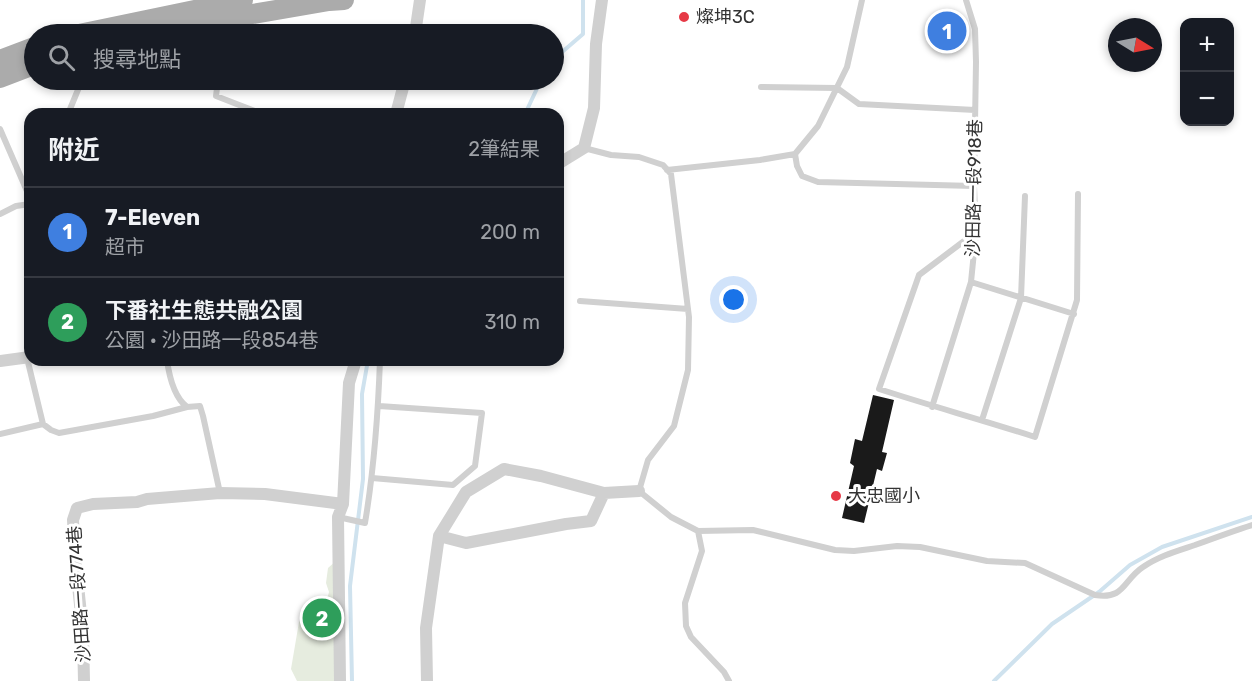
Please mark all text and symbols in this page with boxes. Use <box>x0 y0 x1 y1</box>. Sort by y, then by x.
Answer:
place label: 燦坤3C <box>696 6 755 28</box>
pin: 1 <box>928 9 966 54</box>
marker: 燦坤3C <box>677 10 691 24</box>
north arrow <box>1108 18 1162 72</box>
map controls <box>1180 18 1234 126</box>
button: + <box>1180 18 1234 72</box>
search box <box>24 24 564 90</box>
icon: search <box>45 41 78 74</box>
text: 搜尋地點 <box>93 46 181 73</box>
button: − <box>1180 72 1234 126</box>
street label: 沙田路一段918巷 <box>962 119 986 257</box>
text: 附近 <box>48 135 100 166</box>
text: 2筆結果 <box>468 137 540 161</box>
text: 7-Eleven <box>105 204 200 231</box>
text: 1 <box>63 220 72 244</box>
text: 200 m <box>480 220 540 244</box>
text: 超市 <box>105 235 145 259</box>
your location <box>719 285 748 314</box>
text: 下番社生態共融公園 <box>105 297 303 324</box>
text: 2 <box>61 310 74 334</box>
text: 310 m <box>484 310 540 334</box>
text: 公園 · 沙田路一段854巷 <box>105 328 318 352</box>
place label: 大忠國小 <box>848 485 920 507</box>
marker: 大忠國小 <box>829 489 843 503</box>
street label: 沙田路一段774巷 <box>63 525 95 663</box>
pin: 2 <box>302 596 342 640</box>

